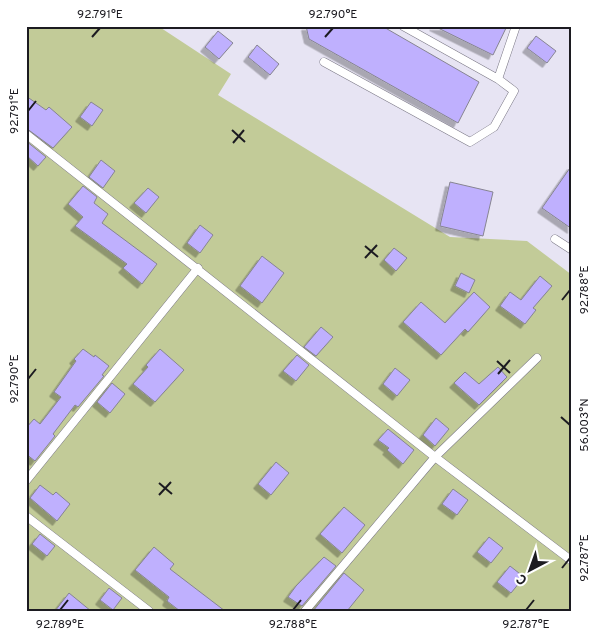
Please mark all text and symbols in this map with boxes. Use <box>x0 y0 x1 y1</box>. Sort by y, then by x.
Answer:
text: 92.791°E <box>77 7 123 23</box>
text: 92.790°E <box>308 7 358 23</box>
text: 92.791°E <box>7 88 23 134</box>
text: 92.788°E <box>577 266 593 314</box>
text: 92.790°E <box>7 354 23 404</box>
text: 56.003°N <box>577 398 593 452</box>
text: 92.787°E <box>577 534 593 582</box>
north arrow <box>506 544 556 594</box>
text: С <box>513 569 531 588</box>
text: 92.789°E <box>36 617 84 633</box>
text: 92.788°E <box>269 617 317 633</box>
text: 92.787°E <box>502 617 550 633</box>

